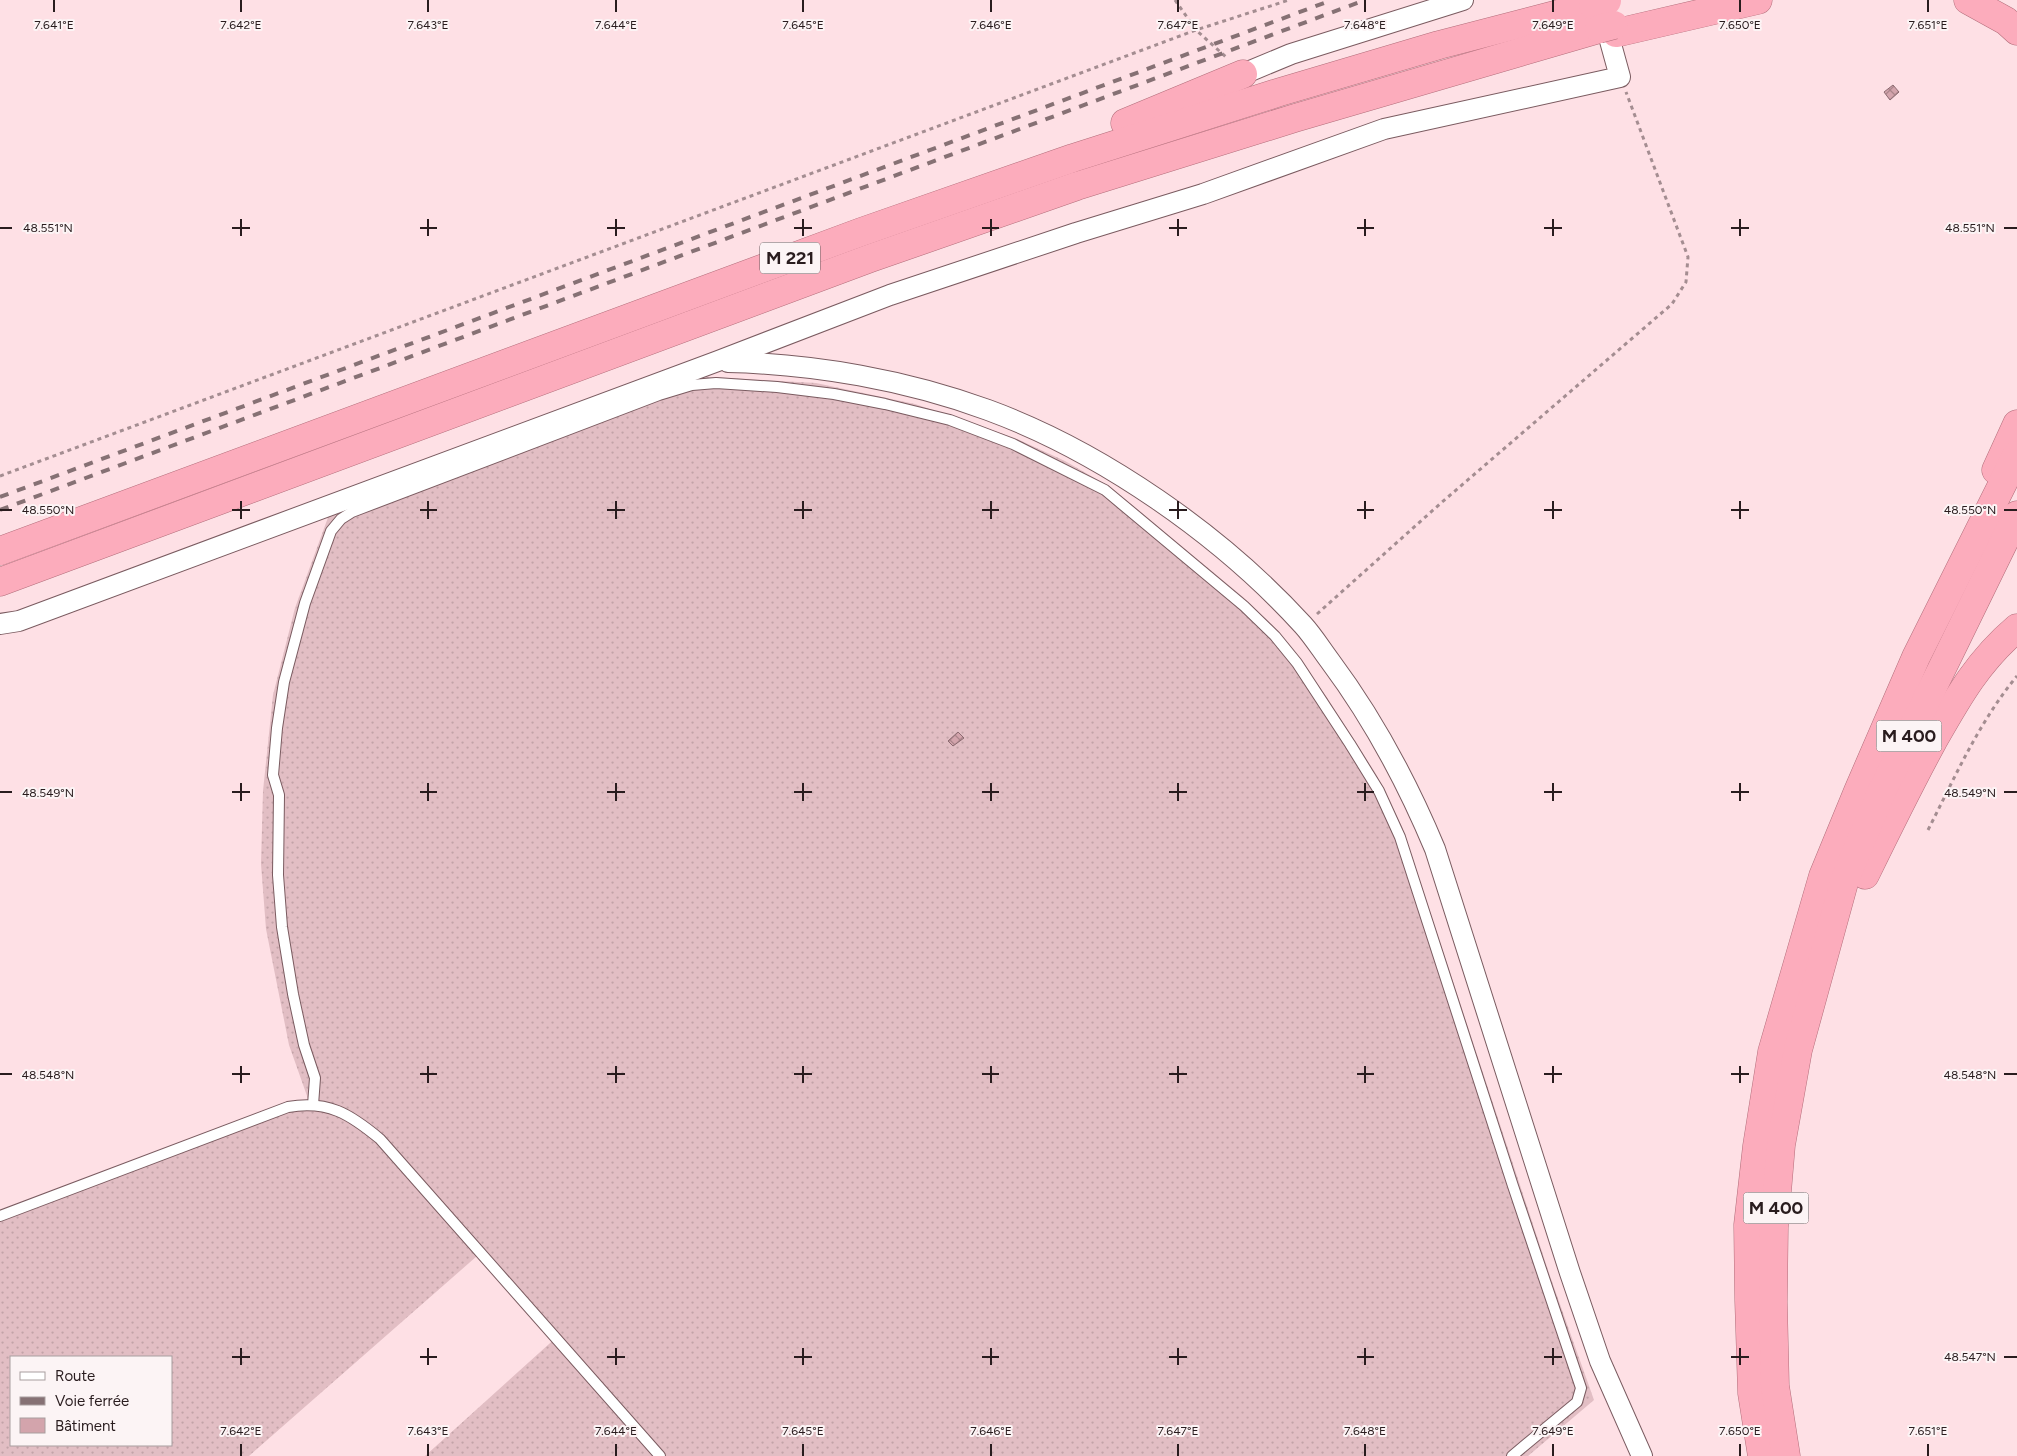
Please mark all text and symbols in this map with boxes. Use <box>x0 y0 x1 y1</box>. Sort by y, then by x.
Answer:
text: 7.641°E <box>34 18 74 32</box>
text: 7.642°E <box>220 18 262 32</box>
text: 7.643°E <box>407 18 449 32</box>
text: 7.644°E <box>595 18 637 32</box>
text: 7.645°E <box>782 18 824 32</box>
text: 7.646°E <box>970 18 1012 32</box>
text: 7.647°E <box>1157 18 1199 32</box>
text: 7.648°E <box>1344 18 1386 32</box>
text: 7.649°E <box>1532 18 1574 32</box>
text: 7.650°E <box>1719 18 1761 32</box>
text: 7.651°E <box>1908 18 1948 32</box>
text: 48.551°N <box>23 221 73 235</box>
text: 48.551°N <box>1945 221 1995 235</box>
road number: M 221 <box>760 242 820 274</box>
text: 48.550°N <box>22 503 74 517</box>
text: 48.550°N <box>1944 503 1996 517</box>
road number: M 400 <box>1876 720 1942 751</box>
text: 48.549°N <box>22 786 74 800</box>
text: 48.549°N <box>1944 786 1996 800</box>
text: 48.548°N <box>22 1068 74 1082</box>
text: 48.548°N <box>1944 1068 1996 1082</box>
road number: M 400 <box>1744 1192 1808 1224</box>
text: 48.547°N <box>1944 1350 1996 1364</box>
legend <box>10 1356 172 1446</box>
text: Route <box>55 1367 95 1385</box>
text: Voie ferrée <box>55 1392 129 1410</box>
text: Bâtiment <box>55 1417 116 1435</box>
text: 7.642°E <box>220 1424 262 1438</box>
text: 7.643°E <box>407 1424 449 1438</box>
text: 7.644°E <box>595 1424 637 1438</box>
text: 7.645°E <box>782 1424 824 1438</box>
text: 7.646°E <box>970 1424 1012 1438</box>
text: 7.647°E <box>1157 1424 1199 1438</box>
text: 7.648°E <box>1344 1424 1386 1438</box>
text: 7.649°E <box>1532 1424 1574 1438</box>
text: 7.650°E <box>1719 1424 1761 1438</box>
text: 7.651°E <box>1908 1424 1948 1438</box>

